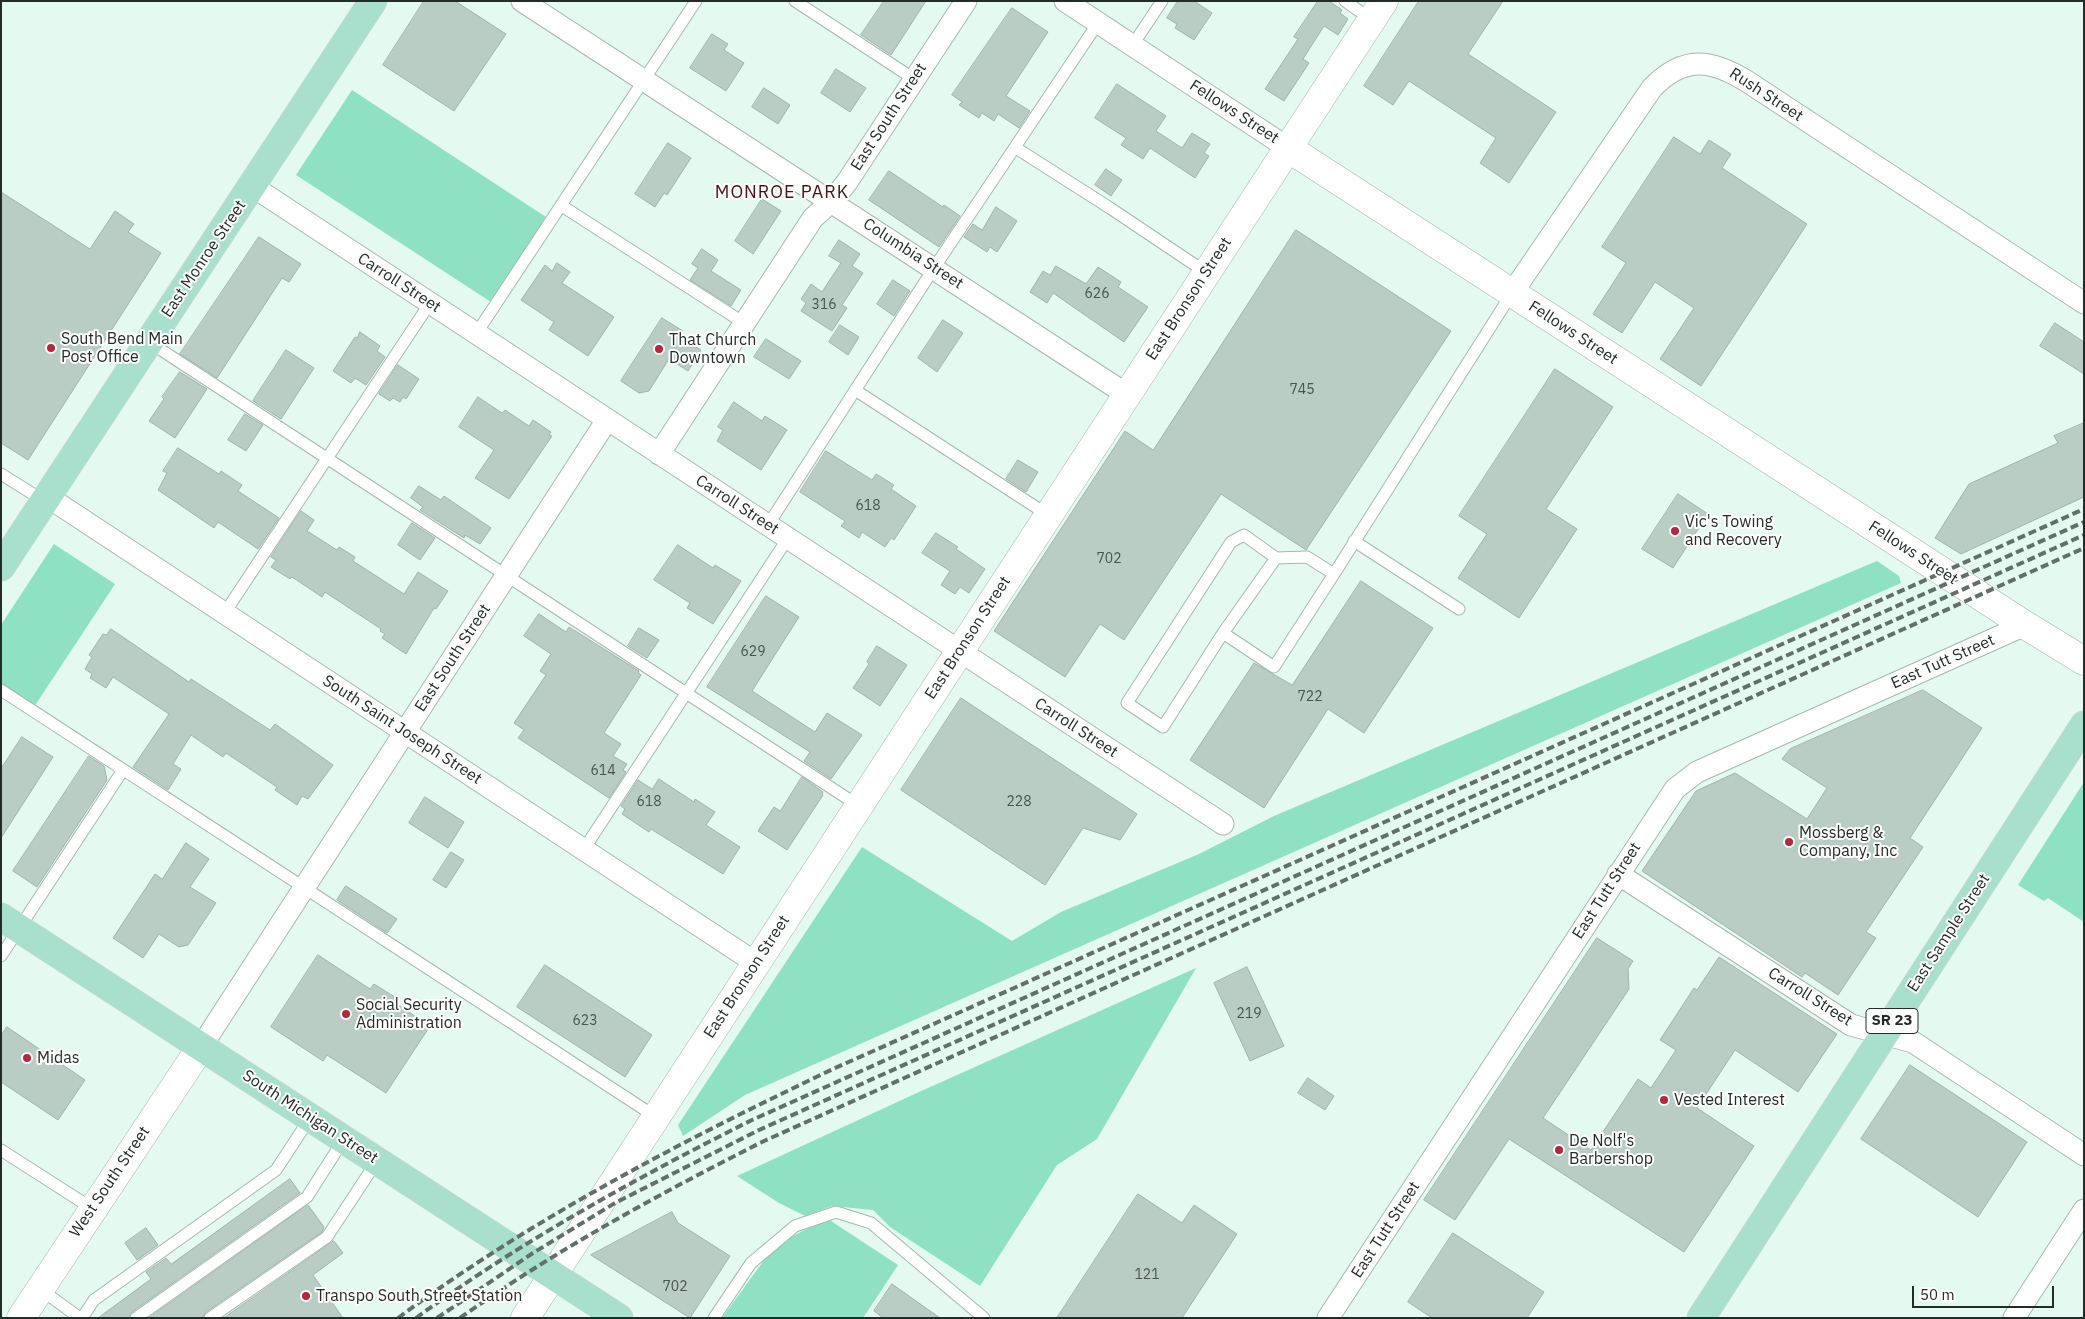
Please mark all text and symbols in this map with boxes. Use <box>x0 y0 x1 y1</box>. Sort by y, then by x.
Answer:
street label: East South Street <box>847 59 931 175</box>
street label: Rush Street <box>1726 64 1806 126</box>
street label: Fellows Street <box>1186 76 1282 148</box>
district label: MONROE PARK <box>713 182 851 204</box>
street label: East Monroe Street <box>158 197 250 321</box>
street label: Columbia Street <box>859 214 967 294</box>
street label: East Bronson Street <box>1142 234 1236 364</box>
street label: Carroll Street <box>354 249 444 317</box>
house number: 626 <box>1084 286 1110 302</box>
house number: 316 <box>811 297 837 313</box>
street label: Fellows Street <box>1525 297 1621 369</box>
place label: South Bend Main Post Office <box>61 329 183 367</box>
place label: That Church Downtown <box>669 330 756 368</box>
marker: South Bend Main Post Office <box>45 342 57 354</box>
marker: That Church Downtown <box>653 343 665 355</box>
house number: 745 <box>1289 382 1315 398</box>
street label: Carroll Street <box>692 471 782 539</box>
house number: 618 <box>855 498 881 514</box>
place label: Vic's Towing and Recovery <box>1685 512 1782 550</box>
street label: Fellows Street <box>1865 517 1961 589</box>
marker: Vic's Towing and Recovery <box>1669 525 1681 537</box>
house number: 702 <box>1096 551 1122 567</box>
street label: East Bronson Street <box>921 573 1015 703</box>
street label: East South Street <box>411 600 495 716</box>
street label: East Tutt Street <box>1888 631 1998 693</box>
house number: 629 <box>740 644 766 660</box>
street label: South Saint Joseph Street <box>319 671 485 789</box>
house number: 722 <box>1297 689 1323 705</box>
street label: Carroll Street <box>1031 694 1121 762</box>
house number: 614 <box>590 763 616 779</box>
house number: 618 <box>636 794 662 810</box>
house number: 228 <box>1006 794 1032 810</box>
place label: Mossberg & Company, Inc <box>1799 823 1897 861</box>
marker: Mossberg & Company, Inc <box>1783 836 1795 848</box>
street label: East Tutt Street <box>1569 839 1645 943</box>
street label: East Sample Street <box>1904 870 1994 996</box>
street label: East Bronson Street <box>700 912 794 1042</box>
street label: Carroll Street <box>1764 964 1856 1030</box>
place label: Social Security Administration <box>356 995 462 1033</box>
house number: 219 <box>1236 1006 1262 1022</box>
marker: Social Security Administration <box>340 1008 352 1020</box>
road number: SR 23 <box>1866 1008 1918 1034</box>
house number: 623 <box>572 1013 598 1029</box>
place label: Midas <box>37 1048 80 1068</box>
marker: Midas <box>21 1052 33 1064</box>
street label: South Michigan Street <box>239 1066 381 1168</box>
place label: Vested Interest <box>1674 1090 1785 1110</box>
marker: Vested Interest <box>1658 1094 1670 1106</box>
street label: West South Street <box>66 1123 154 1241</box>
place label: De Nolf's Barbershop <box>1569 1131 1653 1169</box>
marker: De Nolf's Barbershop <box>1553 1144 1565 1156</box>
street label: East Tutt Street <box>1348 1178 1424 1282</box>
house number: 121 <box>1134 1267 1160 1283</box>
scale bar <box>1915 1276 2058 1308</box>
house number: 702 <box>662 1279 688 1295</box>
text: 50 m <box>1920 1285 1955 1304</box>
place label: Transpo South Street Station <box>316 1286 522 1306</box>
marker: Transpo South Street Station <box>300 1290 312 1302</box>

